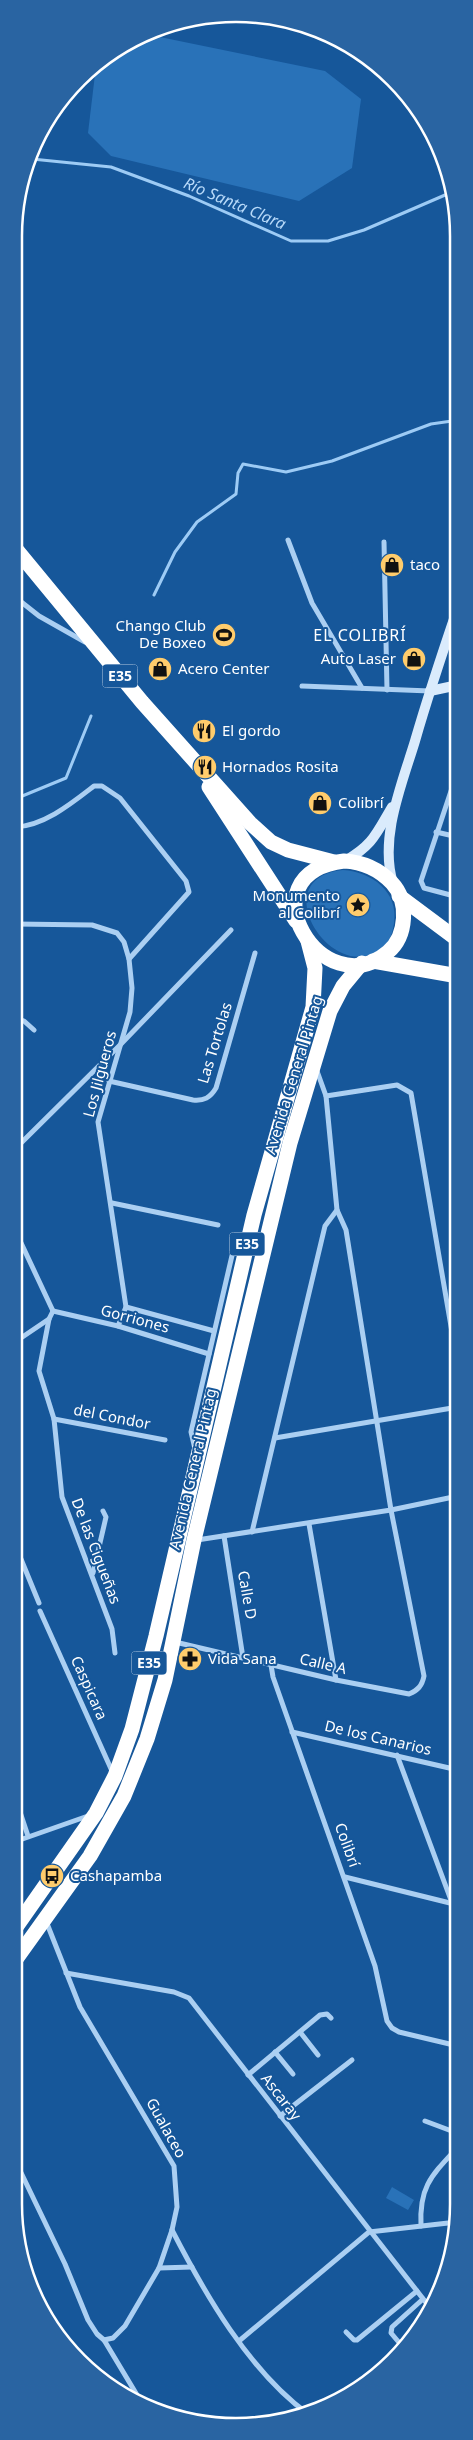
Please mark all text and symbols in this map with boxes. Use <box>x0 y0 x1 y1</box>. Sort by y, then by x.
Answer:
water label: Río Santa Clara <box>180 172 290 234</box>
shop icon: taco <box>379 552 405 578</box>
place label: taco <box>410 554 440 574</box>
place label: Chango Club De Boxeo <box>116 615 206 652</box>
sports icon: Chango Club De Boxeo <box>211 622 237 648</box>
district label: EL COLIBRÍ <box>313 624 407 646</box>
shop icon: Auto Laser <box>401 646 427 672</box>
place label: Auto Laser <box>321 648 396 668</box>
shop icon: Acero Center <box>147 656 173 682</box>
place label: Acero Center <box>178 658 269 678</box>
road number: E35 <box>102 664 138 688</box>
restaurant icon: El gordo <box>191 718 217 744</box>
place label: El gordo <box>222 720 281 740</box>
restaurant icon: Hornados Rosita <box>192 754 218 780</box>
place label: Hornados Rosita <box>222 756 339 776</box>
shop icon: Colibrí <box>307 790 333 816</box>
place label: Colibrí <box>338 792 385 812</box>
place label: Monumento al Colibrí <box>253 885 341 922</box>
place icon: Monumento al Colibrí <box>345 892 371 918</box>
street label: Avenida General Pintag <box>259 993 327 1156</box>
street label: Las Tortolas <box>192 1000 236 1086</box>
street label: Los Jilgueros <box>78 1028 120 1119</box>
road number: E35 <box>230 1232 264 1256</box>
street label: Gorriones <box>99 1299 172 1337</box>
street label: Avenida General Pintag <box>164 1386 220 1551</box>
street label: del Condor <box>72 1399 152 1433</box>
street label: De las Cigueñas <box>68 1495 126 1606</box>
street label: Calle D <box>234 1569 262 1621</box>
pharmacy icon: Vida Sana <box>177 1646 203 1672</box>
place label: Vida Sana <box>208 1648 277 1668</box>
street label: Calle A <box>298 1648 349 1678</box>
street label: Caspicara <box>67 1652 113 1723</box>
road number: E35 <box>132 1652 166 1675</box>
street label: De los Canarios <box>323 1715 434 1759</box>
street label: Colibrí <box>331 1820 366 1871</box>
bus stop icon: Cashapamba <box>39 1863 65 1889</box>
place label: Cashapamba <box>70 1865 162 1885</box>
street label: Ascaray <box>257 2069 307 2124</box>
street label: Gualaceo <box>142 2094 192 2161</box>

